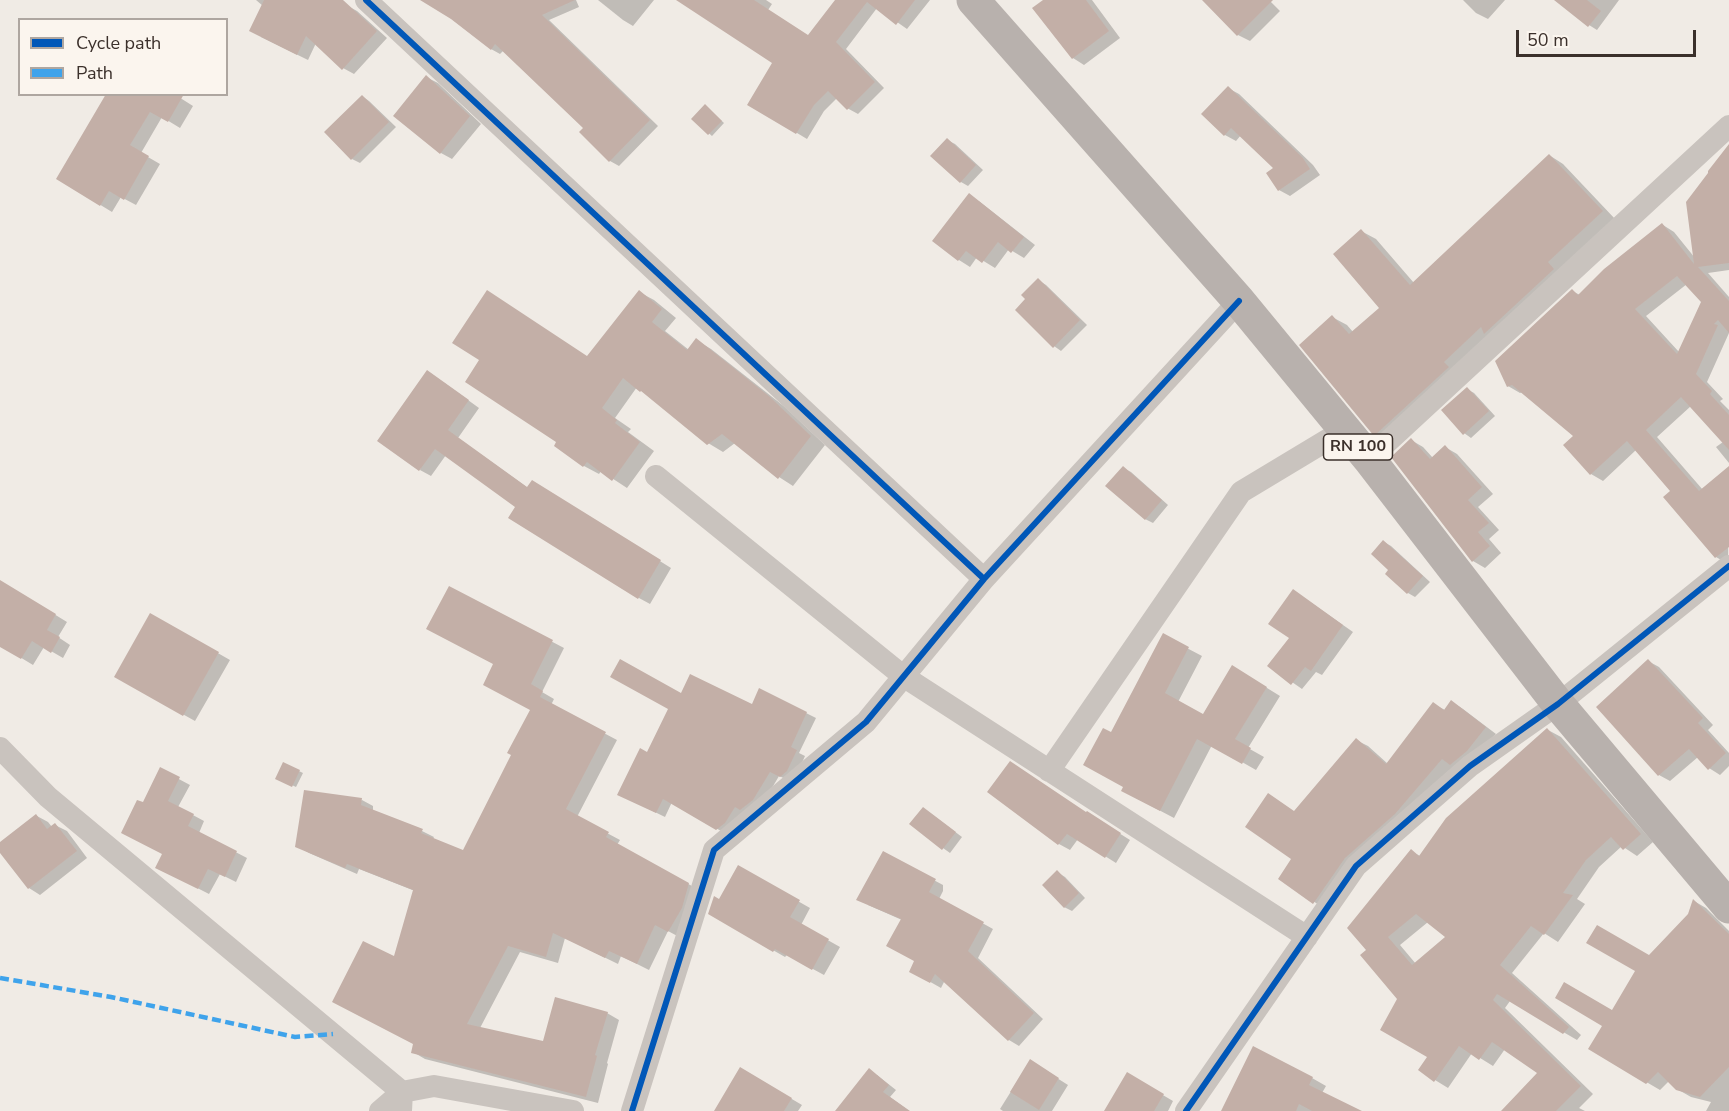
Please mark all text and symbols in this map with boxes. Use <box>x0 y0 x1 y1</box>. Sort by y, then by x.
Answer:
legend <box>18 18 228 96</box>
scale bar <box>1519 18 1699 56</box>
text: 50 m <box>1527 28 1569 52</box>
text: Cycle path <box>76 31 161 55</box>
text: Path <box>76 61 113 85</box>
road number: RN 100 <box>1324 434 1392 460</box>

